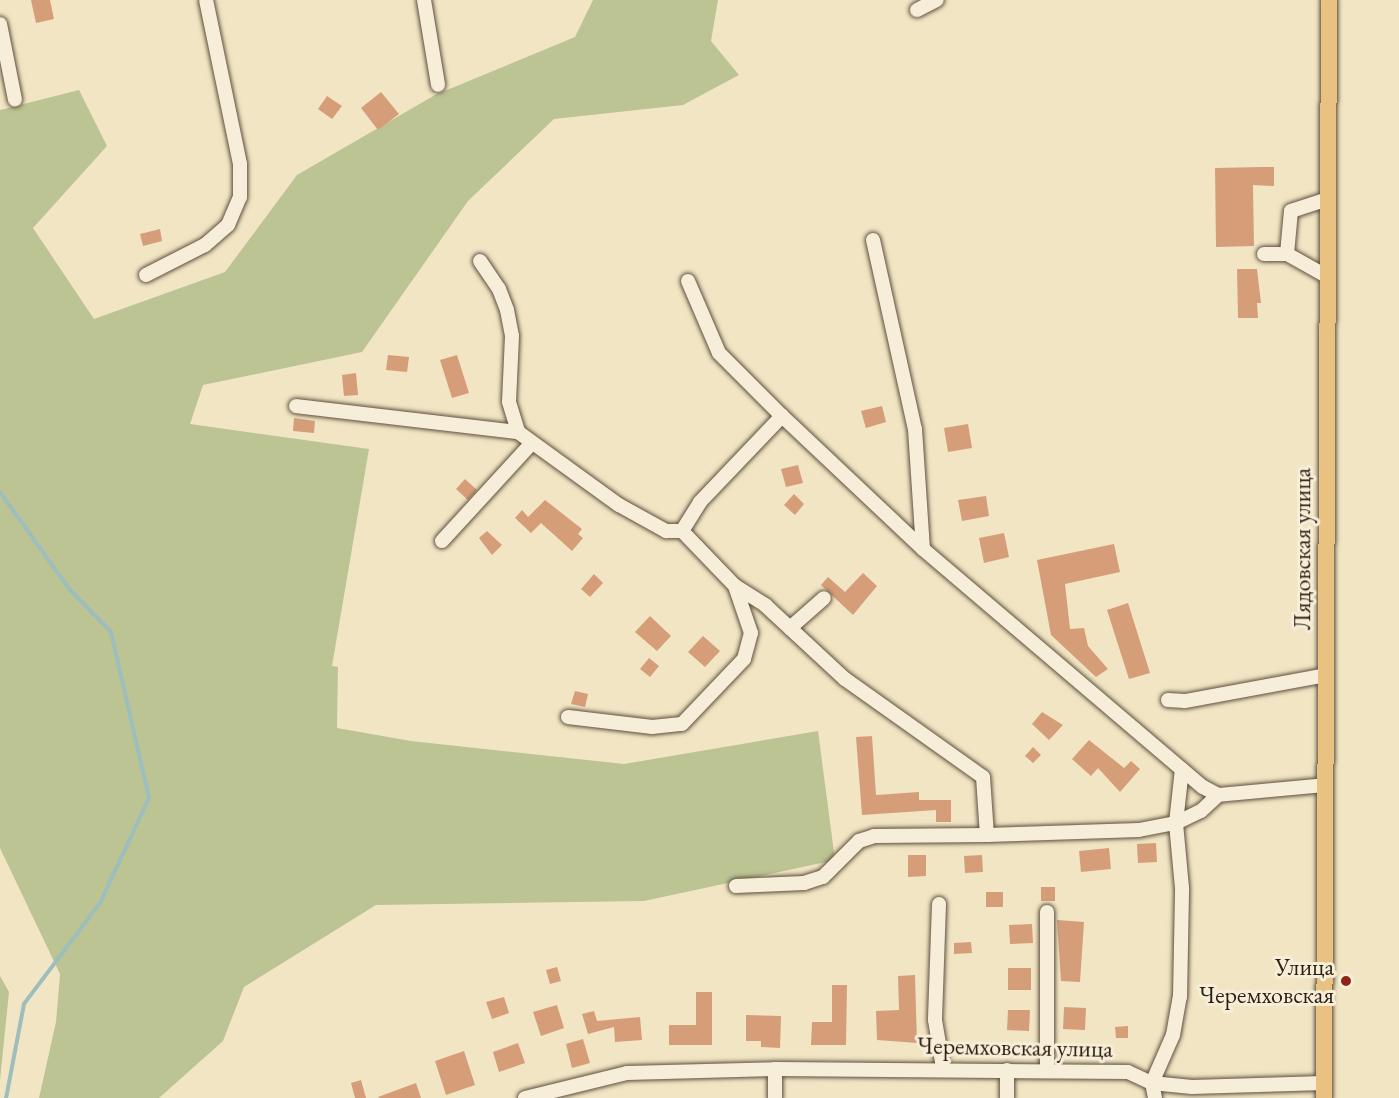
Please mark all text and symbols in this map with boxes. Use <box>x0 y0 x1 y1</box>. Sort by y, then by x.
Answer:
street label: Лядовская улица <box>1288 468 1316 630</box>
place label: Улица Черемховская <box>1199 953 1334 1009</box>
marker: Улица Черемховская <box>1339 974 1353 988</box>
street label: Черемховская улица <box>917 1031 1113 1063</box>

